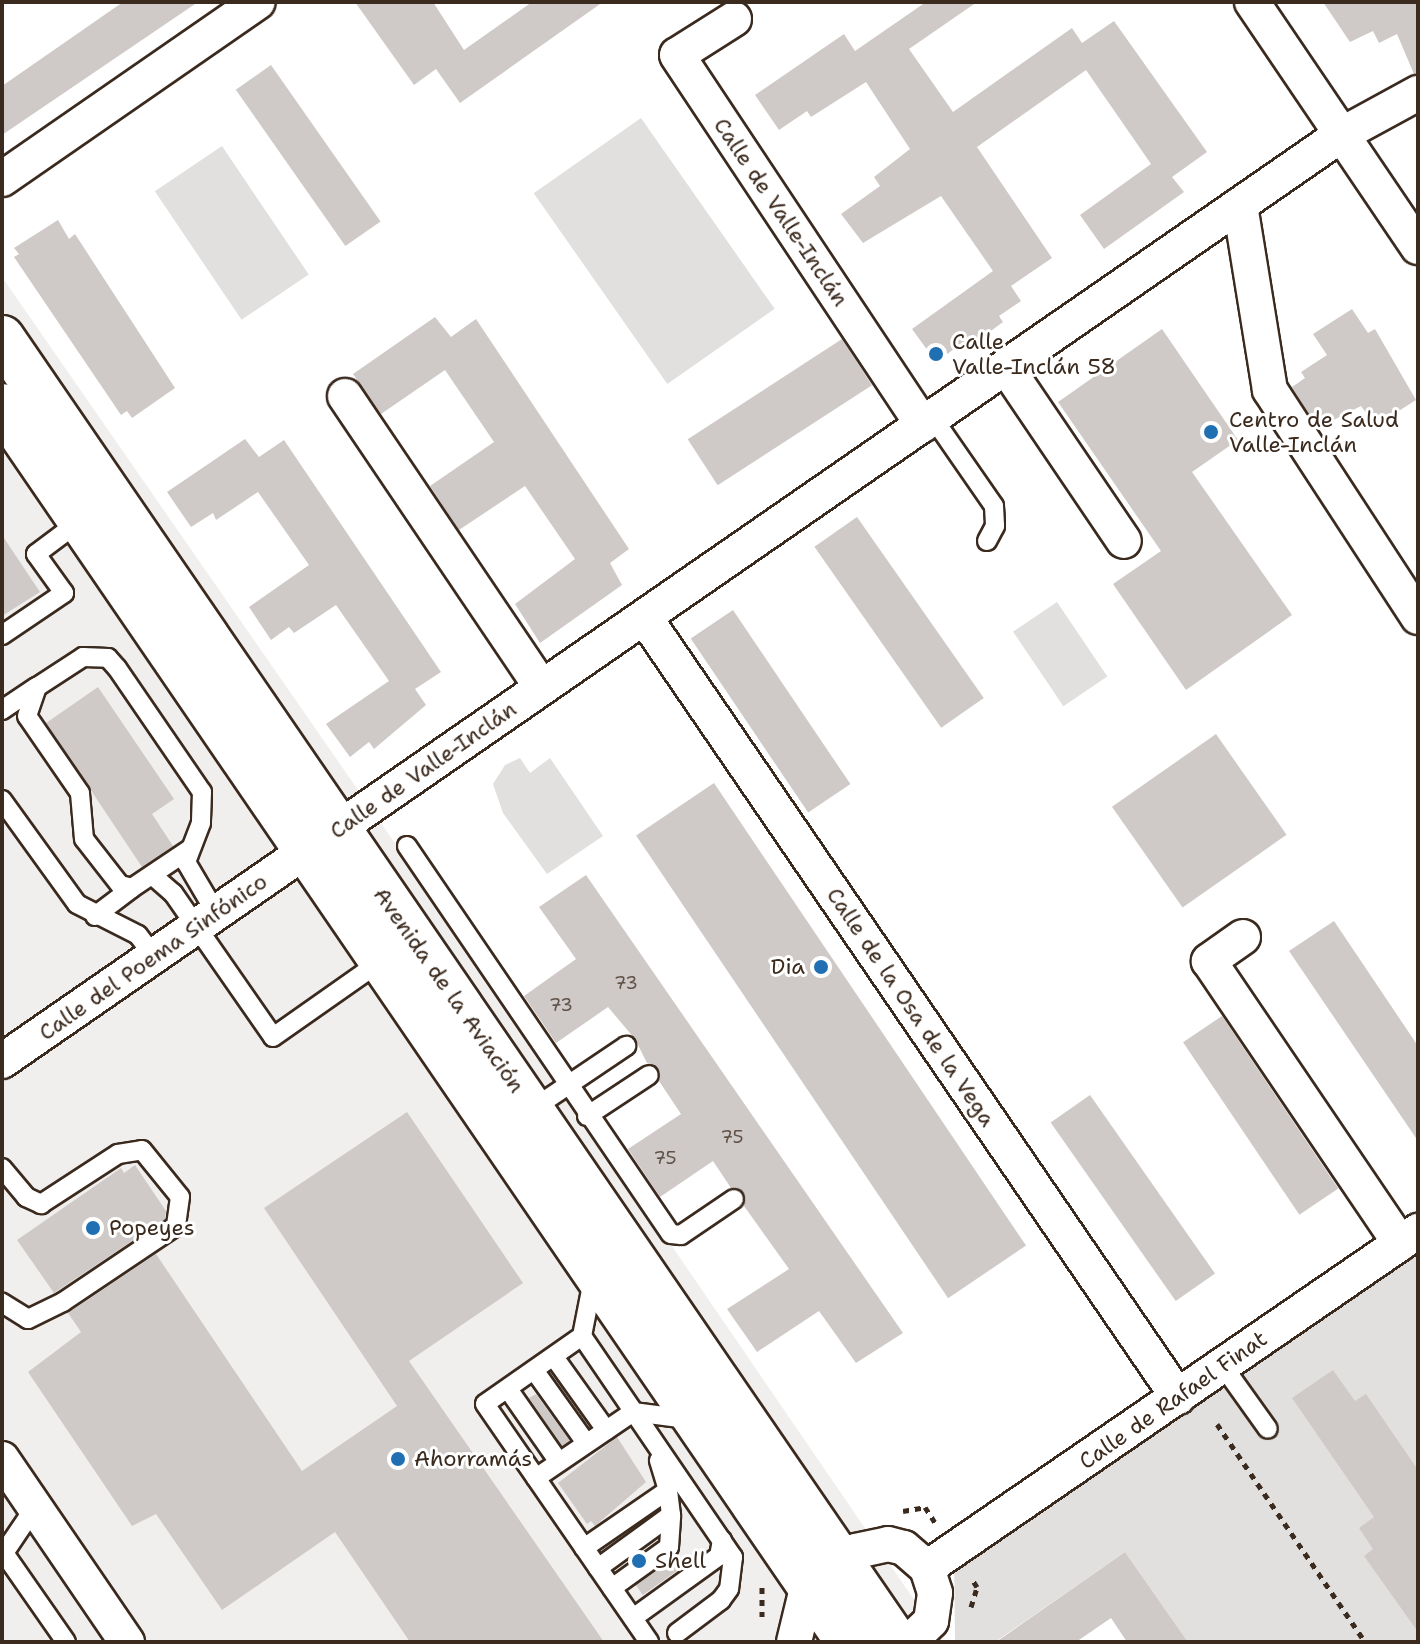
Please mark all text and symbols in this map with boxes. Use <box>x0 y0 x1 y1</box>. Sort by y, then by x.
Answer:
street label: Calle de Valle-Inclán <box>708 113 854 311</box>
place label: Calle Valle-Inclán 58 <box>952 328 1116 380</box>
marker: Calle Valle-Inclán 58 <box>927 345 945 363</box>
place label: Centro de Salud Valle-Inclán <box>1229 406 1399 458</box>
marker: Centro de Salud Valle-Inclán <box>1200 421 1222 443</box>
street label: Calle de Valle-Inclán <box>325 696 521 844</box>
street label: Calle del Poema Sinfónico <box>34 868 272 1046</box>
street label: Avenida de la Aviación <box>368 882 530 1098</box>
street label: Calle de la Osa de la Vega <box>821 883 1001 1131</box>
place label: Dia <box>771 954 805 980</box>
marker: Dia <box>812 958 830 976</box>
house number: 73 <box>614 972 638 994</box>
house number: 73 <box>549 994 573 1016</box>
house number: 75 <box>721 1126 743 1148</box>
house number: 75 <box>654 1147 676 1169</box>
place label: Popeyes <box>109 1215 195 1241</box>
marker: Popeyes <box>84 1219 102 1237</box>
street label: Calle de Rafael Finat <box>1074 1325 1272 1475</box>
place label: Ahorramás <box>414 1446 532 1472</box>
marker: Ahorramás <box>389 1450 407 1468</box>
place label: Shell <box>655 1548 706 1574</box>
marker: Shell <box>630 1552 648 1570</box>

